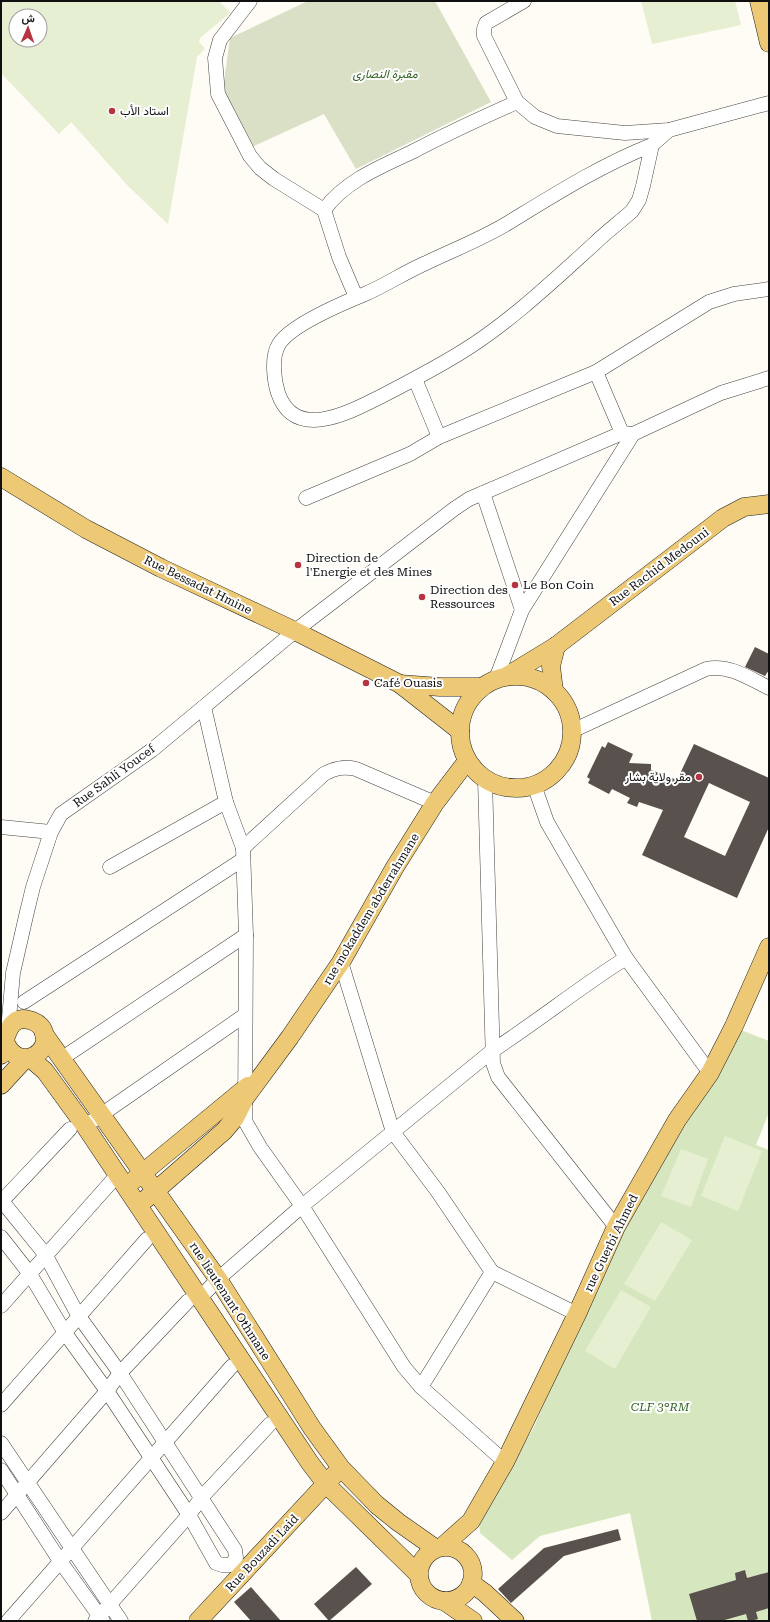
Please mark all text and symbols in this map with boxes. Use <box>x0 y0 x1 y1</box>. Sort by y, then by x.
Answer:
north arrow <box>8 8 48 48</box>
text: ش <box>21 12 35 25</box>
park label: مقبرة النصارى <box>352 67 418 82</box>
place label: استاد الأب <box>120 104 169 118</box>
marker: استاد الأب <box>107 106 117 116</box>
street label: Rue Rachid Medouni <box>607 525 712 609</box>
place label: Direction de l'Energie et des Mines <box>306 551 432 579</box>
street label: Rue Bessadat Hmine <box>142 553 255 617</box>
marker: Direction de l'Energie et des Mines <box>293 560 303 570</box>
place label: Le Bon Coin <box>523 578 594 592</box>
marker: Le Bon Coin <box>510 580 520 590</box>
place label: Direction des Ressources <box>430 583 508 611</box>
marker: Direction des Ressources <box>417 592 427 602</box>
place label: Café Ouasis <box>374 676 442 690</box>
marker: Café Ouasis <box>361 678 371 688</box>
street label: Rue Sahli Youcef <box>70 741 158 810</box>
place label: مقر ولاية بشار <box>624 770 691 785</box>
marker: مقر ولاية بشار <box>694 772 704 782</box>
street label: rue mokaddem abderrahmane <box>320 830 422 987</box>
street label: rue Guerbi Ahmed <box>581 1192 641 1294</box>
street label: rue lieutenant Othmane <box>187 1239 274 1363</box>
park label: CLF 3°RM <box>631 1400 690 1414</box>
street label: Rue Bouzadi Laid <box>223 1511 302 1594</box>

